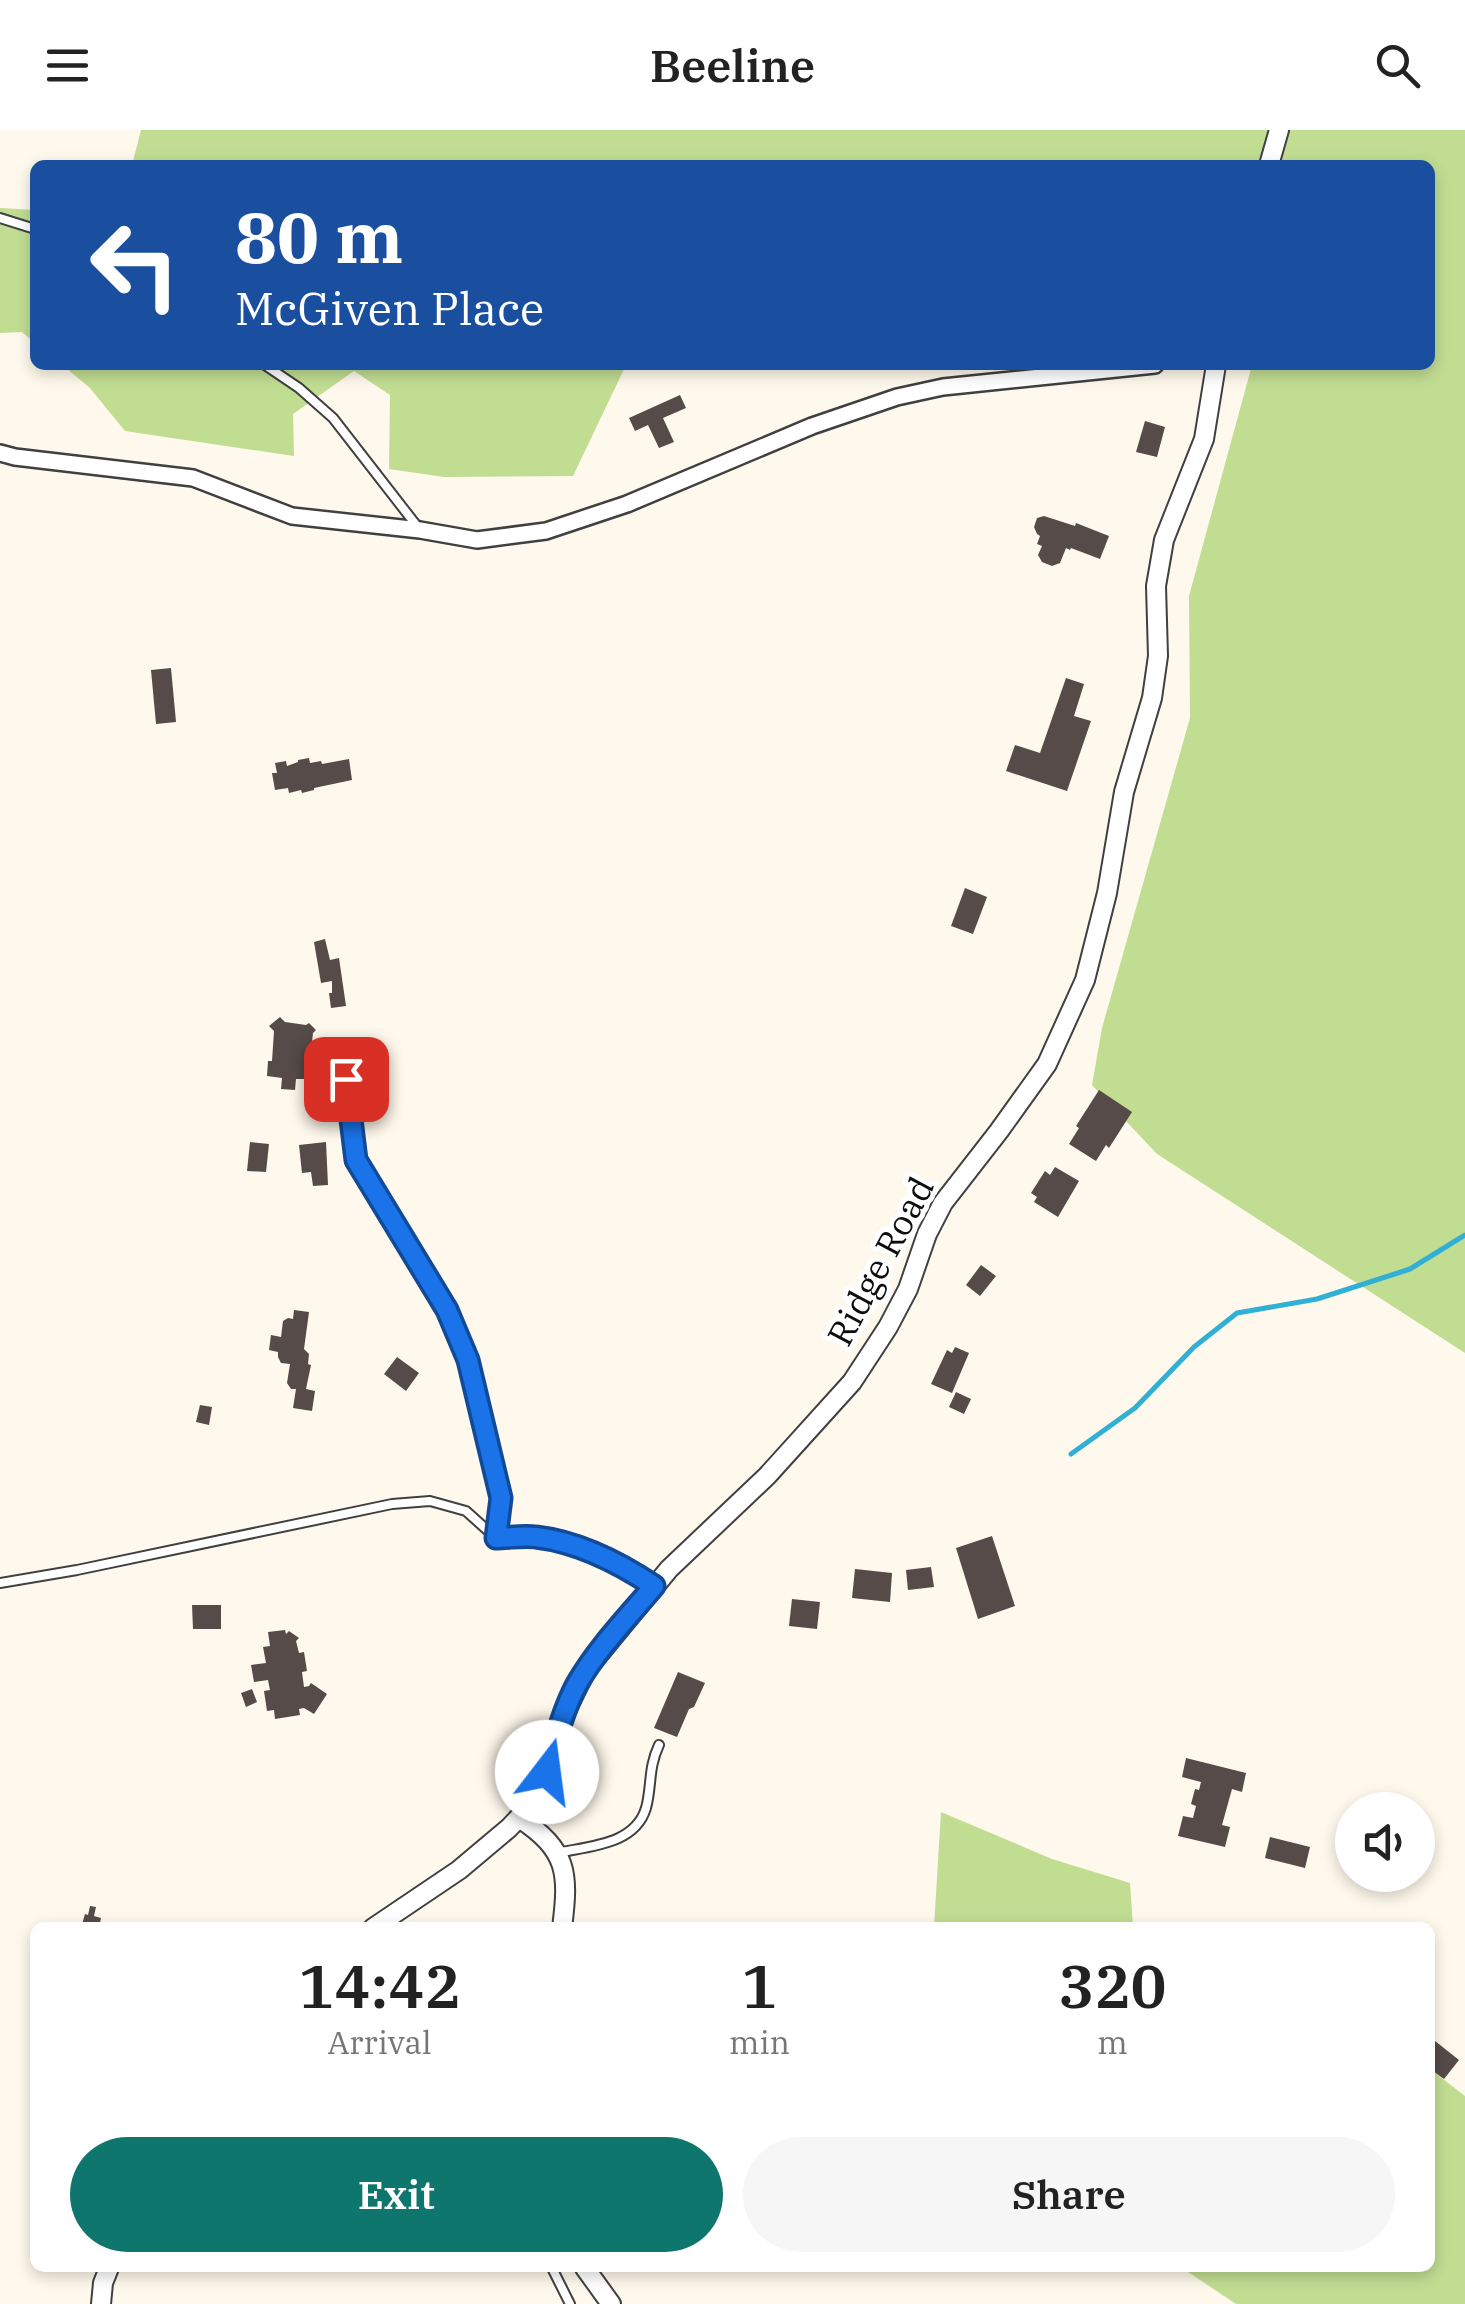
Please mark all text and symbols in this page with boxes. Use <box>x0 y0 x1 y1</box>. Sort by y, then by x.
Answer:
text: Beeline <box>650 36 815 94</box>
icon: menu <box>40 38 95 93</box>
icon: search <box>1370 38 1425 93</box>
text: 80 m <box>235 191 403 282</box>
icon: left <box>70 200 200 330</box>
text: McGiven Place <box>235 279 544 337</box>
pin <box>304 1037 389 1122</box>
icon: arrive <box>319 1052 374 1107</box>
street label: Ridge Road <box>816 1169 944 1353</box>
position arrow <box>495 1720 599 1824</box>
map controls <box>1335 1792 1435 1892</box>
button: sound <box>1335 1792 1435 1892</box>
text: 14:42 <box>299 1946 460 2025</box>
text: 1 <box>741 1946 777 2025</box>
text: 320 <box>1058 1946 1166 2025</box>
text: Arrival <box>327 2021 432 2063</box>
text: min <box>729 2021 790 2063</box>
text: m <box>1097 2021 1128 2063</box>
button: Exit <box>70 2137 723 2252</box>
button: Share <box>743 2137 1395 2252</box>

